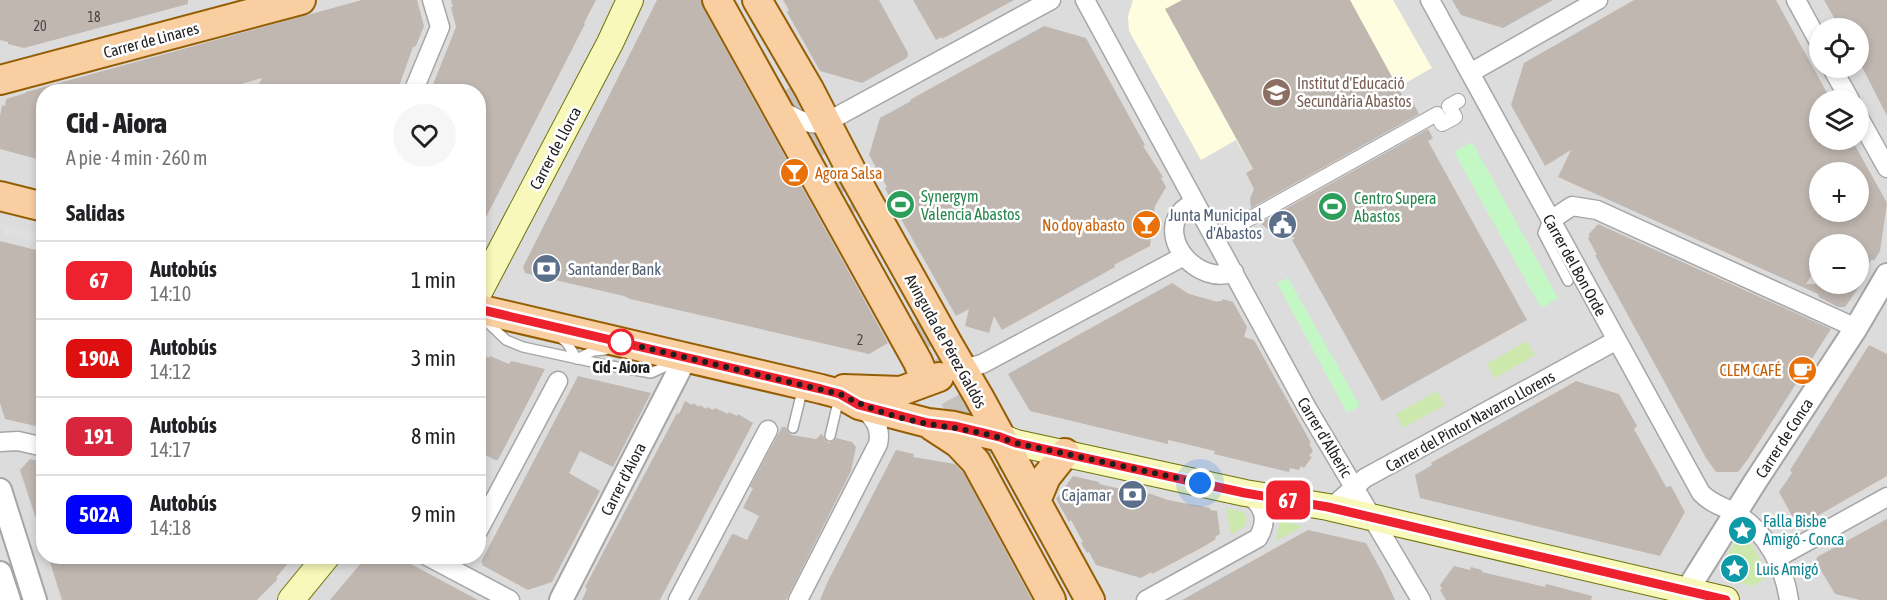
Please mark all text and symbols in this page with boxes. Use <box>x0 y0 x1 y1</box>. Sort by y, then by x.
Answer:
house number: 18 <box>87 9 101 25</box>
house number: 20 <box>33 18 47 34</box>
map controls <box>1809 18 1869 294</box>
button: locate <box>1809 18 1869 78</box>
street label: Carrer de Linares <box>101 19 201 61</box>
place label: Institut d'Educació Secundària Abastos <box>1297 74 1412 110</box>
school or university icon: Institut d'Educació Secundària Abastos <box>1260 76 1292 108</box>
button: layers <box>1809 90 1869 150</box>
button: heart <box>393 104 456 167</box>
street label: Carrer de Llorca <box>526 104 584 192</box>
text: Cid - Aiora <box>66 107 167 139</box>
text: A pie · 4 min · 260 m <box>66 146 207 169</box>
bar icon: Agora Salsa <box>778 157 810 189</box>
button: + <box>1809 162 1869 222</box>
place label: Agora Salsa <box>815 164 882 183</box>
place label: Synergym Valencia Abastos <box>921 187 1021 223</box>
sports icon: Synergym Valencia Abastos <box>884 189 916 221</box>
place label: Centro Supera Abastos <box>1354 189 1436 225</box>
sports icon: Centro Supera Abastos <box>1317 191 1349 223</box>
text: Salidas <box>66 200 125 226</box>
place label: Junta Municipal d'Abastos <box>1168 206 1263 242</box>
public building icon: Junta Municipal d'Abastos <box>1267 208 1299 240</box>
bar icon: No doy abasto <box>1130 209 1162 241</box>
street label: Carrer del Bon Orde <box>1540 211 1610 319</box>
place label: No doy abasto <box>1042 216 1125 235</box>
button: − <box>1809 234 1869 294</box>
bank icon: Santander Bank <box>531 253 563 285</box>
text: Autobús <box>150 256 217 282</box>
place label: Santander Bank <box>568 260 661 278</box>
text: 1 min <box>411 267 456 293</box>
text: 67 <box>89 268 109 292</box>
street label: Avinguda de Pérez Galdós <box>901 271 990 412</box>
text: 14:10 <box>150 282 191 305</box>
marker: Cid - Aiora <box>608 329 634 355</box>
house number: 2 <box>857 332 863 348</box>
text: Autobús <box>150 334 217 360</box>
text: 3 min <box>411 345 456 371</box>
text: 190A <box>79 346 119 370</box>
cafe icon: CLEM CAFÉ <box>1786 354 1818 386</box>
place label: Cid - Aiora <box>592 358 650 376</box>
text: 14:12 <box>150 360 191 383</box>
place label: CLEM CAFÉ <box>1720 361 1781 379</box>
street label: Carrer del Pintor Navarro Llorens <box>1382 367 1558 475</box>
street label: Carrer d'Alberic <box>1294 394 1356 480</box>
street label: Carrer de Conca <box>1752 395 1816 481</box>
text: Autobús <box>150 412 217 438</box>
text: 8 min <box>411 423 456 449</box>
text: 191 <box>84 424 114 448</box>
text: 14:17 <box>150 438 191 461</box>
street label: Carrer d'Aiora <box>597 440 649 518</box>
your location <box>1185 468 1215 498</box>
bank icon: Cajamar <box>1116 479 1148 511</box>
line badge: 67 <box>1261 480 1315 520</box>
place label: Cajamar <box>1062 486 1111 505</box>
text: 67 <box>1278 488 1298 512</box>
text: Autobús <box>150 490 217 516</box>
text: 9 min <box>411 501 456 527</box>
text: 502A <box>79 502 119 526</box>
place label: Falla Bisbe Amigó - Conca <box>1763 512 1844 549</box>
place icon: Falla Bisbe Amigó - Conca <box>1726 514 1758 546</box>
text: 14:18 <box>150 516 191 539</box>
place icon: Luis Amigó <box>1719 553 1751 585</box>
place label: Luis Amigó <box>1756 560 1819 579</box>

